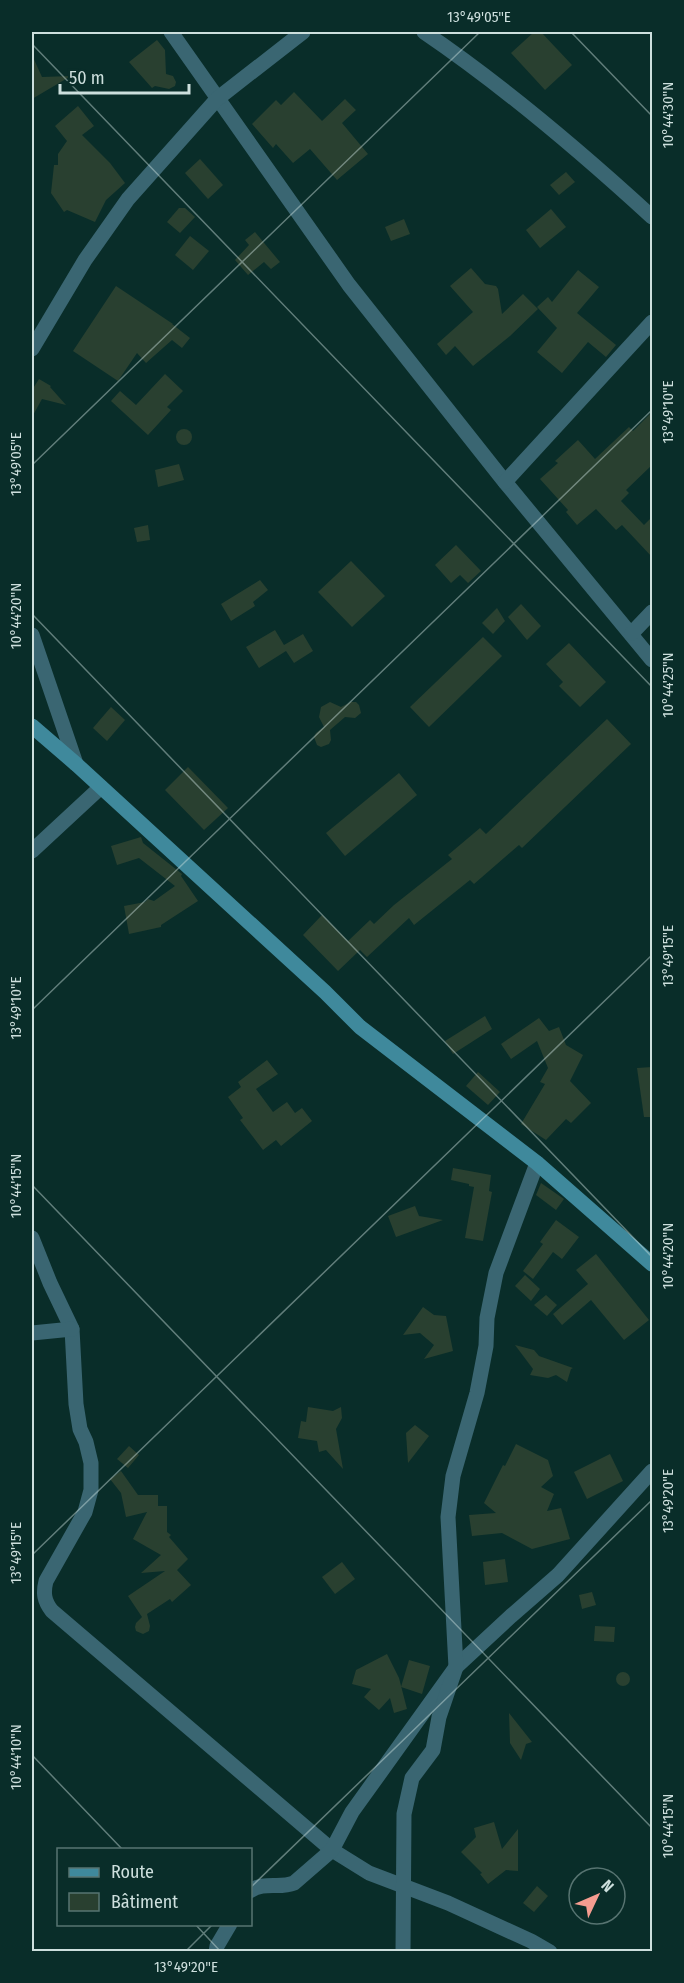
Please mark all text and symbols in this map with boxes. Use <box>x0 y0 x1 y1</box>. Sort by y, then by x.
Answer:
text: 13°49'05"E <box>447 8 511 26</box>
scale bar <box>60 57 189 95</box>
text: 50 m <box>69 67 105 89</box>
text: 10°44'30"N <box>659 82 677 148</box>
text: 13°49'10"E <box>659 380 677 444</box>
text: 13°49'05"E <box>7 432 25 496</box>
text: 10°44'20"N <box>7 583 25 649</box>
text: 10°44'25"N <box>659 652 677 718</box>
text: 13°49'15"E <box>659 925 677 987</box>
text: 13°49'10"E <box>7 976 25 1040</box>
text: 10°44'15"N <box>7 1154 25 1218</box>
text: 10°44'20"N <box>659 1223 677 1289</box>
text: 13°49'20"E <box>659 1469 677 1533</box>
text: 13°49'15"E <box>7 1522 25 1584</box>
text: 10°44'10"N <box>7 1724 25 1790</box>
text: 10°44'15"N <box>659 1794 677 1858</box>
legend <box>57 1848 252 1926</box>
text: Route <box>111 1861 154 1883</box>
north arrow <box>567 1866 627 1926</box>
text: N <box>597 1876 618 1896</box>
text: Bâtiment <box>111 1891 178 1913</box>
text: 13°49'20"E <box>154 1958 218 1976</box>

